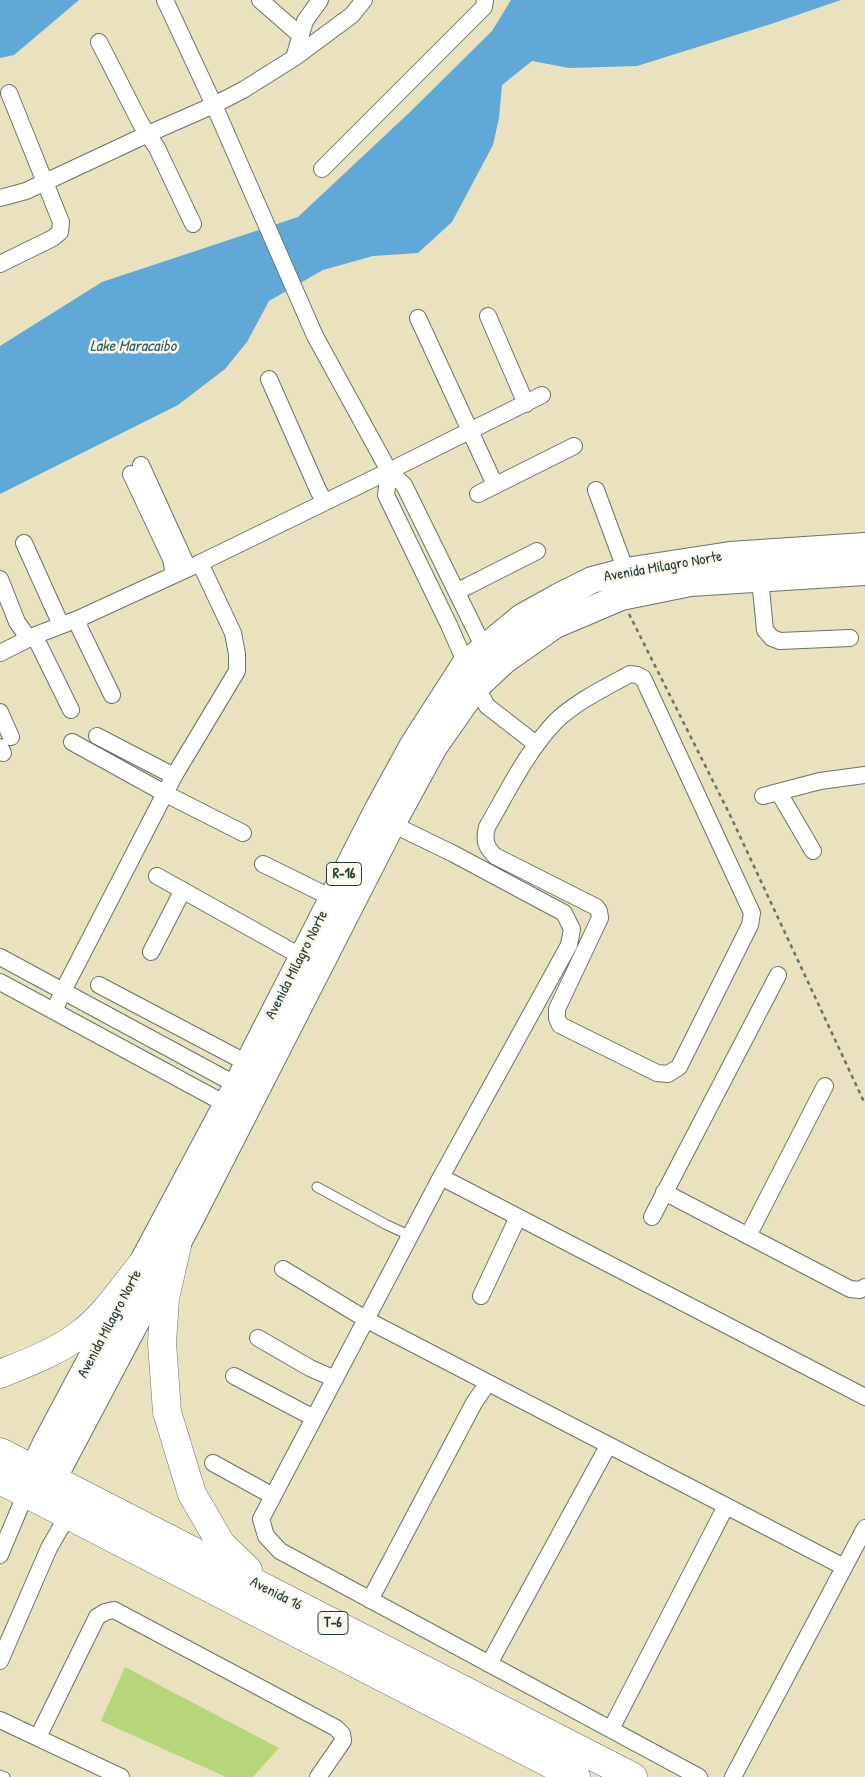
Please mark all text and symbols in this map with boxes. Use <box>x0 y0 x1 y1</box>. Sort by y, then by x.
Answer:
water label: Lake Maracaibo <box>90 337 176 357</box>
street label: Avenida Milagro Norte <box>603 548 723 586</box>
road number: R-16 <box>326 862 362 886</box>
street label: Avenida Milagro Norte <box>262 908 332 1022</box>
street label: Avenida Milagro Norte <box>74 1267 146 1381</box>
street label: Avenida 16 <box>247 1573 305 1615</box>
road number: T-6 <box>318 1612 348 1635</box>

